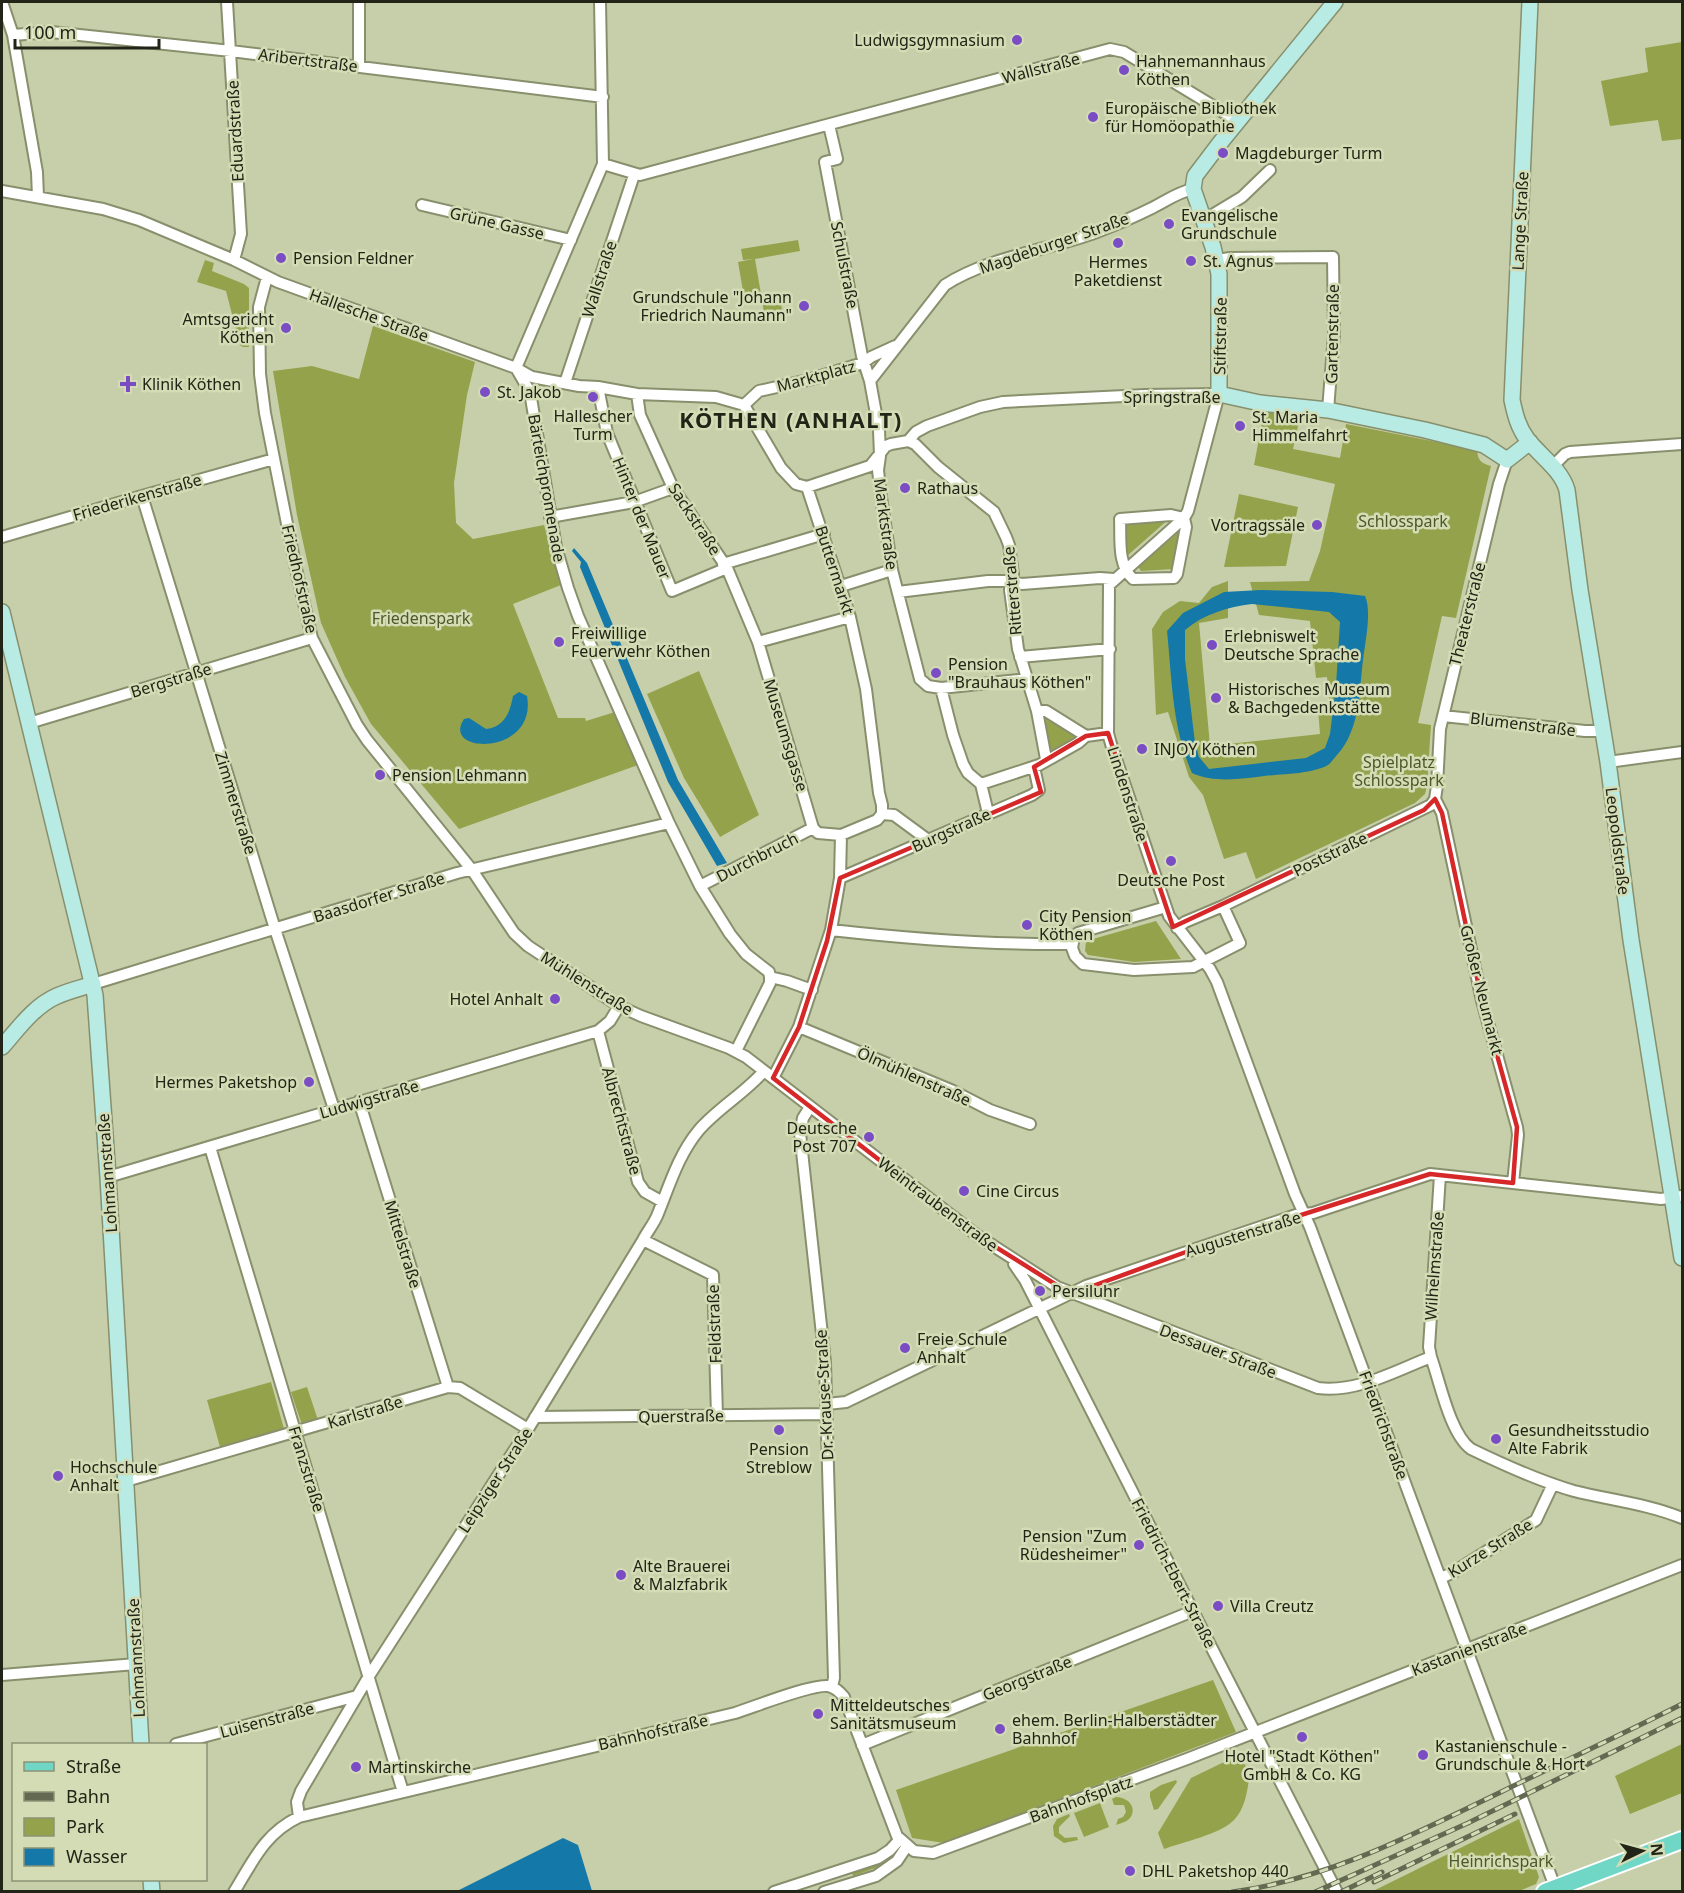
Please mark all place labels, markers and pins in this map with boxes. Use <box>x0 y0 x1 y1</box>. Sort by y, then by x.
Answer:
place label: Ludwigsgymnasium <box>854 29 1005 51</box>
marker: Ludwigsgymnasium <box>1010 33 1024 47</box>
place label: Hahnemannhaus Köthen <box>1136 50 1266 90</box>
marker: Hahnemannhaus Köthen <box>1117 63 1131 77</box>
place label: Europäische Bibliothek für Homöopathie <box>1105 97 1277 137</box>
marker: Europäische Bibliothek für Homöopathie <box>1086 110 1100 124</box>
place label: Magdeburger Turm <box>1235 142 1383 164</box>
marker: Magdeburger Turm <box>1216 146 1230 160</box>
place label: Evangelische Grundschule <box>1181 204 1278 244</box>
marker: Evangelische Grundschule <box>1162 217 1176 231</box>
marker: Hermes Paketdienst <box>1111 236 1125 250</box>
place label: Pension Feldner <box>293 247 414 269</box>
place label: St. Agnus <box>1203 250 1274 272</box>
marker: Pension Feldner <box>274 251 288 265</box>
place label: Hermes Paketdienst <box>1074 251 1162 291</box>
marker: St. Agnus <box>1184 254 1198 268</box>
place label: Grundschule "Johann Friedrich Naumann" <box>632 286 792 326</box>
marker: Grundschule "Johann Friedrich Naumann" <box>797 299 811 313</box>
place label: Amtsgericht Köthen <box>182 308 274 348</box>
marker: Amtsgericht Köthen <box>279 321 293 335</box>
place label: Klinik Köthen <box>142 373 241 395</box>
marker: Klinik Köthen <box>119 375 137 393</box>
place label: St. Jakob <box>497 381 561 403</box>
marker: St. Jakob <box>478 385 492 399</box>
marker: Hallescher Turm <box>586 390 600 404</box>
place label: Hallescher Turm <box>554 405 633 445</box>
place label: St. Maria Himmelfahrt <box>1252 406 1348 446</box>
marker: St. Maria Himmelfahrt <box>1233 419 1247 433</box>
place label: Rathaus <box>917 477 978 499</box>
marker: Rathaus <box>898 481 912 495</box>
place label: Vortragssäle <box>1211 514 1305 536</box>
marker: Vortragssäle <box>1310 518 1324 532</box>
place label: Freiwillige Feuerwehr Köthen <box>571 622 710 662</box>
place label: Erlebniswelt Deutsche Sprache <box>1224 625 1359 665</box>
marker: Freiwillige Feuerwehr Köthen <box>552 635 566 649</box>
marker: Erlebniswelt Deutsche Sprache <box>1205 638 1219 652</box>
place label: Pension "Brauhaus Köthen" <box>948 653 1091 693</box>
marker: Pension "Brauhaus Köthen" <box>929 666 943 680</box>
place label: Historisches Museum & Bachgedenkstätte <box>1228 678 1390 718</box>
marker: Historisches Museum & Bachgedenkstätte <box>1209 691 1223 705</box>
place label: INJOY Köthen <box>1154 738 1256 760</box>
marker: INJOY Köthen <box>1135 742 1149 756</box>
place label: Pension Lehmann <box>392 764 527 786</box>
marker: Pension Lehmann <box>373 768 387 782</box>
marker: Deutsche Post <box>1164 854 1178 868</box>
place label: Deutsche Post <box>1117 869 1225 891</box>
place label: City Pension Köthen <box>1039 905 1131 945</box>
marker: City Pension Köthen <box>1020 918 1034 932</box>
place label: Hotel Anhalt <box>449 988 543 1010</box>
marker: Hotel Anhalt <box>548 992 562 1006</box>
place label: Hermes Paketshop <box>155 1071 297 1093</box>
marker: Hermes Paketshop <box>302 1075 316 1089</box>
place label: Deutsche Post 707 <box>786 1117 857 1157</box>
marker: Deutsche Post 707 <box>862 1130 876 1144</box>
place label: Cine Circus <box>976 1180 1059 1202</box>
marker: Cine Circus <box>957 1184 971 1198</box>
place label: Persiluhr <box>1052 1280 1120 1302</box>
marker: Persiluhr <box>1033 1284 1047 1298</box>
place label: Freie Schule Anhalt <box>917 1328 1007 1368</box>
marker: Freie Schule Anhalt <box>898 1341 912 1355</box>
place label: Gesundheitsstudio Alte Fabrik <box>1508 1419 1649 1459</box>
marker: Pension Streblow <box>772 1423 786 1437</box>
marker: Gesundheitsstudio Alte Fabrik <box>1489 1432 1503 1446</box>
place label: Pension Streblow <box>746 1438 812 1478</box>
place label: Hochschule Anhalt <box>70 1456 157 1496</box>
marker: Hochschule Anhalt <box>51 1469 65 1483</box>
place label: Pension "Zum Rüdesheimer" <box>1020 1525 1127 1565</box>
marker: Pension "Zum Rüdesheimer" <box>1132 1538 1146 1552</box>
place label: Alte Brauerei & Malzfabrik <box>633 1555 730 1595</box>
marker: Alte Brauerei & Malzfabrik <box>614 1568 628 1582</box>
place label: Villa Creutz <box>1230 1595 1314 1617</box>
marker: Villa Creutz <box>1211 1599 1225 1613</box>
place label: Mitteldeutsches Sanitätsmuseum <box>830 1694 956 1734</box>
marker: Mitteldeutsches Sanitätsmuseum <box>811 1707 825 1721</box>
place label: ehem. Berlin-Halberstädter Bahnhof <box>1012 1709 1217 1749</box>
marker: ehem. Berlin-Halberstädter Bahnhof <box>993 1722 1007 1736</box>
marker: Hotel "Stadt Köthen" GmbH & Co. KG <box>1295 1730 1309 1744</box>
place label: Kastanienschule - Grundschule & Hort <box>1435 1735 1585 1775</box>
place label: Hotel "Stadt Köthen" GmbH & Co. KG <box>1225 1745 1380 1785</box>
marker: Kastanienschule - Grundschule & Hort <box>1416 1748 1430 1762</box>
place label: Martinskirche <box>368 1756 471 1778</box>
marker: Martinskirche <box>349 1760 363 1774</box>
place label: DHL Paketshop 440 <box>1142 1860 1289 1882</box>
marker: DHL Paketshop 440 <box>1123 1864 1137 1878</box>

